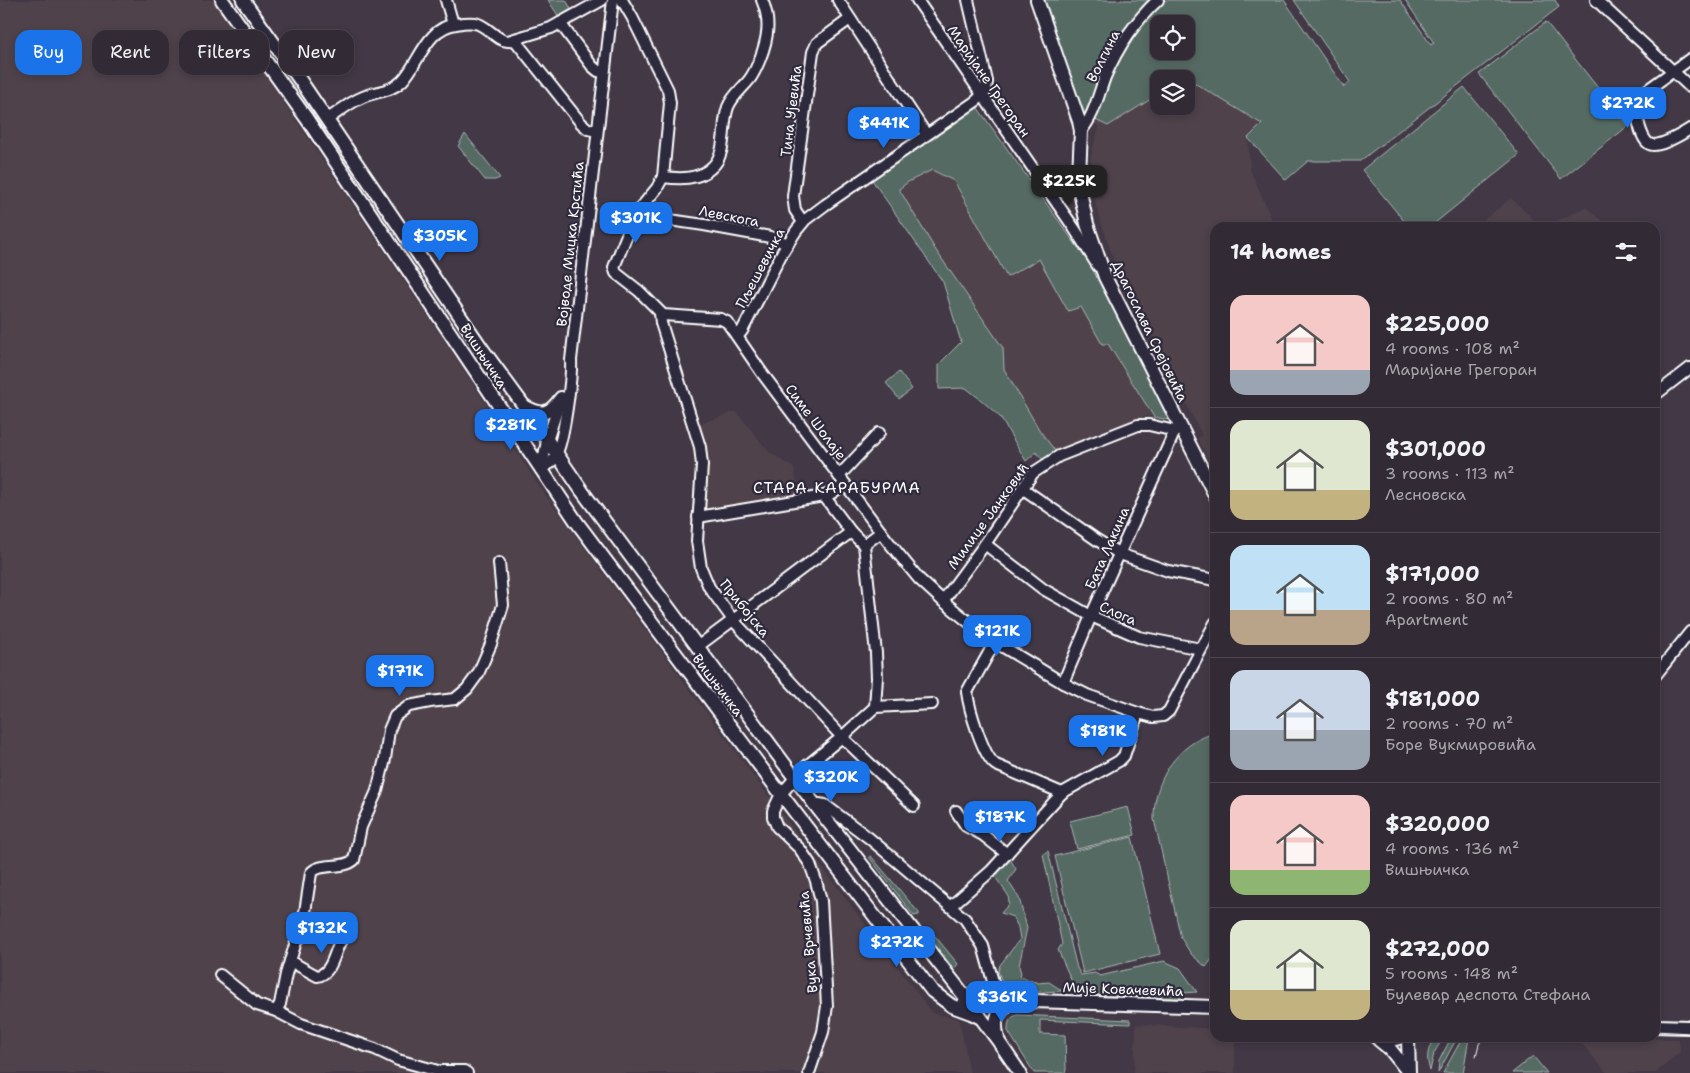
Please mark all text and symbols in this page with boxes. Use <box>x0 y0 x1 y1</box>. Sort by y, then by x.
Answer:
map controls <box>1150 15 1195 115</box>
button: locate <box>1150 15 1195 60</box>
street label: Маријане Грегоран <box>944 21 1034 141</box>
street label: Волгина <box>1082 27 1124 85</box>
chip: Buy <box>15 30 82 75</box>
chip: Rent <box>92 30 169 75</box>
chip: Filters <box>179 30 269 75</box>
chip: New <box>279 30 354 75</box>
street label: Тина Ујевића <box>776 64 806 158</box>
button: layers <box>1150 70 1195 115</box>
pin: $272K <box>1593 86 1663 129</box>
text: $272K <box>1601 92 1655 113</box>
pin: $441K <box>849 106 919 149</box>
text: $441K <box>859 112 909 133</box>
street label: Војводе Мицка Крстића <box>552 160 588 327</box>
pin: $225K <box>1034 164 1104 207</box>
text: $225K <box>1042 170 1096 191</box>
street label: Левскога <box>697 201 761 231</box>
pin: $301K <box>601 202 671 244</box>
text: $301K <box>610 207 662 228</box>
pin: $305K <box>405 220 475 262</box>
text: $305K <box>413 225 467 246</box>
street label: Пљешевичка <box>731 225 789 311</box>
text: 14 homes <box>1230 238 1331 266</box>
icon: filters <box>1612 238 1640 266</box>
street label: Драгослава Срејовића <box>1108 257 1192 405</box>
text: $225,000 <box>1385 310 1490 338</box>
icon: home <box>1270 315 1330 375</box>
street label: Вишњичка <box>456 320 512 392</box>
text: 4 rooms · 108 m² <box>1385 338 1520 359</box>
text: Маријане Грегоран <box>1385 359 1537 380</box>
street label: Симе Шолаје <box>782 380 851 464</box>
pin: $281K <box>476 408 546 451</box>
text: $281K <box>486 414 536 435</box>
text: $301,000 <box>1385 435 1486 463</box>
icon: home <box>1270 440 1330 500</box>
street label: Милице Јанковић <box>943 459 1033 573</box>
text: 3 rooms · 113 m² <box>1385 463 1515 484</box>
district label: СТАРА КАРАБУРМА <box>753 477 921 498</box>
text: Лесновска <box>1385 484 1466 505</box>
street label: Бата Лакина <box>1081 504 1133 592</box>
text: $171,000 <box>1385 560 1480 588</box>
icon: home <box>1270 565 1330 625</box>
street label: Прибојска <box>716 575 774 641</box>
text: 2 rooms · 80 m² <box>1385 588 1513 609</box>
street label: Слога <box>1097 597 1140 629</box>
text: Apartment <box>1385 609 1468 630</box>
pin: $121K <box>962 614 1032 657</box>
text: $121K <box>974 620 1020 641</box>
street label: Вишњичка <box>689 650 748 720</box>
pin: $171K <box>365 654 435 697</box>
text: $171K <box>377 660 423 681</box>
text: $181,000 <box>1385 685 1480 713</box>
icon: home <box>1270 690 1330 750</box>
text: 2 rooms · 70 m² <box>1385 713 1513 734</box>
pin: $181K <box>1068 714 1138 757</box>
text: $181K <box>1080 720 1126 741</box>
text: Боре Вукмировића <box>1385 734 1536 755</box>
pin: $320K <box>796 760 866 803</box>
text: $320K <box>804 766 858 787</box>
pin: $187K <box>965 800 1035 843</box>
text: $187K <box>975 806 1025 827</box>
text: $320,000 <box>1385 810 1490 838</box>
icon: home <box>1270 815 1330 875</box>
text: 4 rooms · 136 m² <box>1385 838 1519 859</box>
text: Вишњичка <box>1385 859 1469 880</box>
street label: Вука Врчевића <box>795 890 821 994</box>
pin: $132K <box>287 912 357 954</box>
text: $132K <box>297 917 347 938</box>
pin: $272K <box>862 926 932 968</box>
text: $272K <box>870 931 924 952</box>
text: $272,000 <box>1385 935 1490 963</box>
icon: home <box>1270 940 1330 1000</box>
text: 5 rooms · 148 m² <box>1385 963 1518 984</box>
street label: Мије Ковачевића <box>1062 978 1184 1000</box>
pin: $361K <box>967 980 1037 1023</box>
text: Булевар деспота Стефана <box>1385 984 1590 1005</box>
text: $361K <box>977 986 1027 1007</box>

